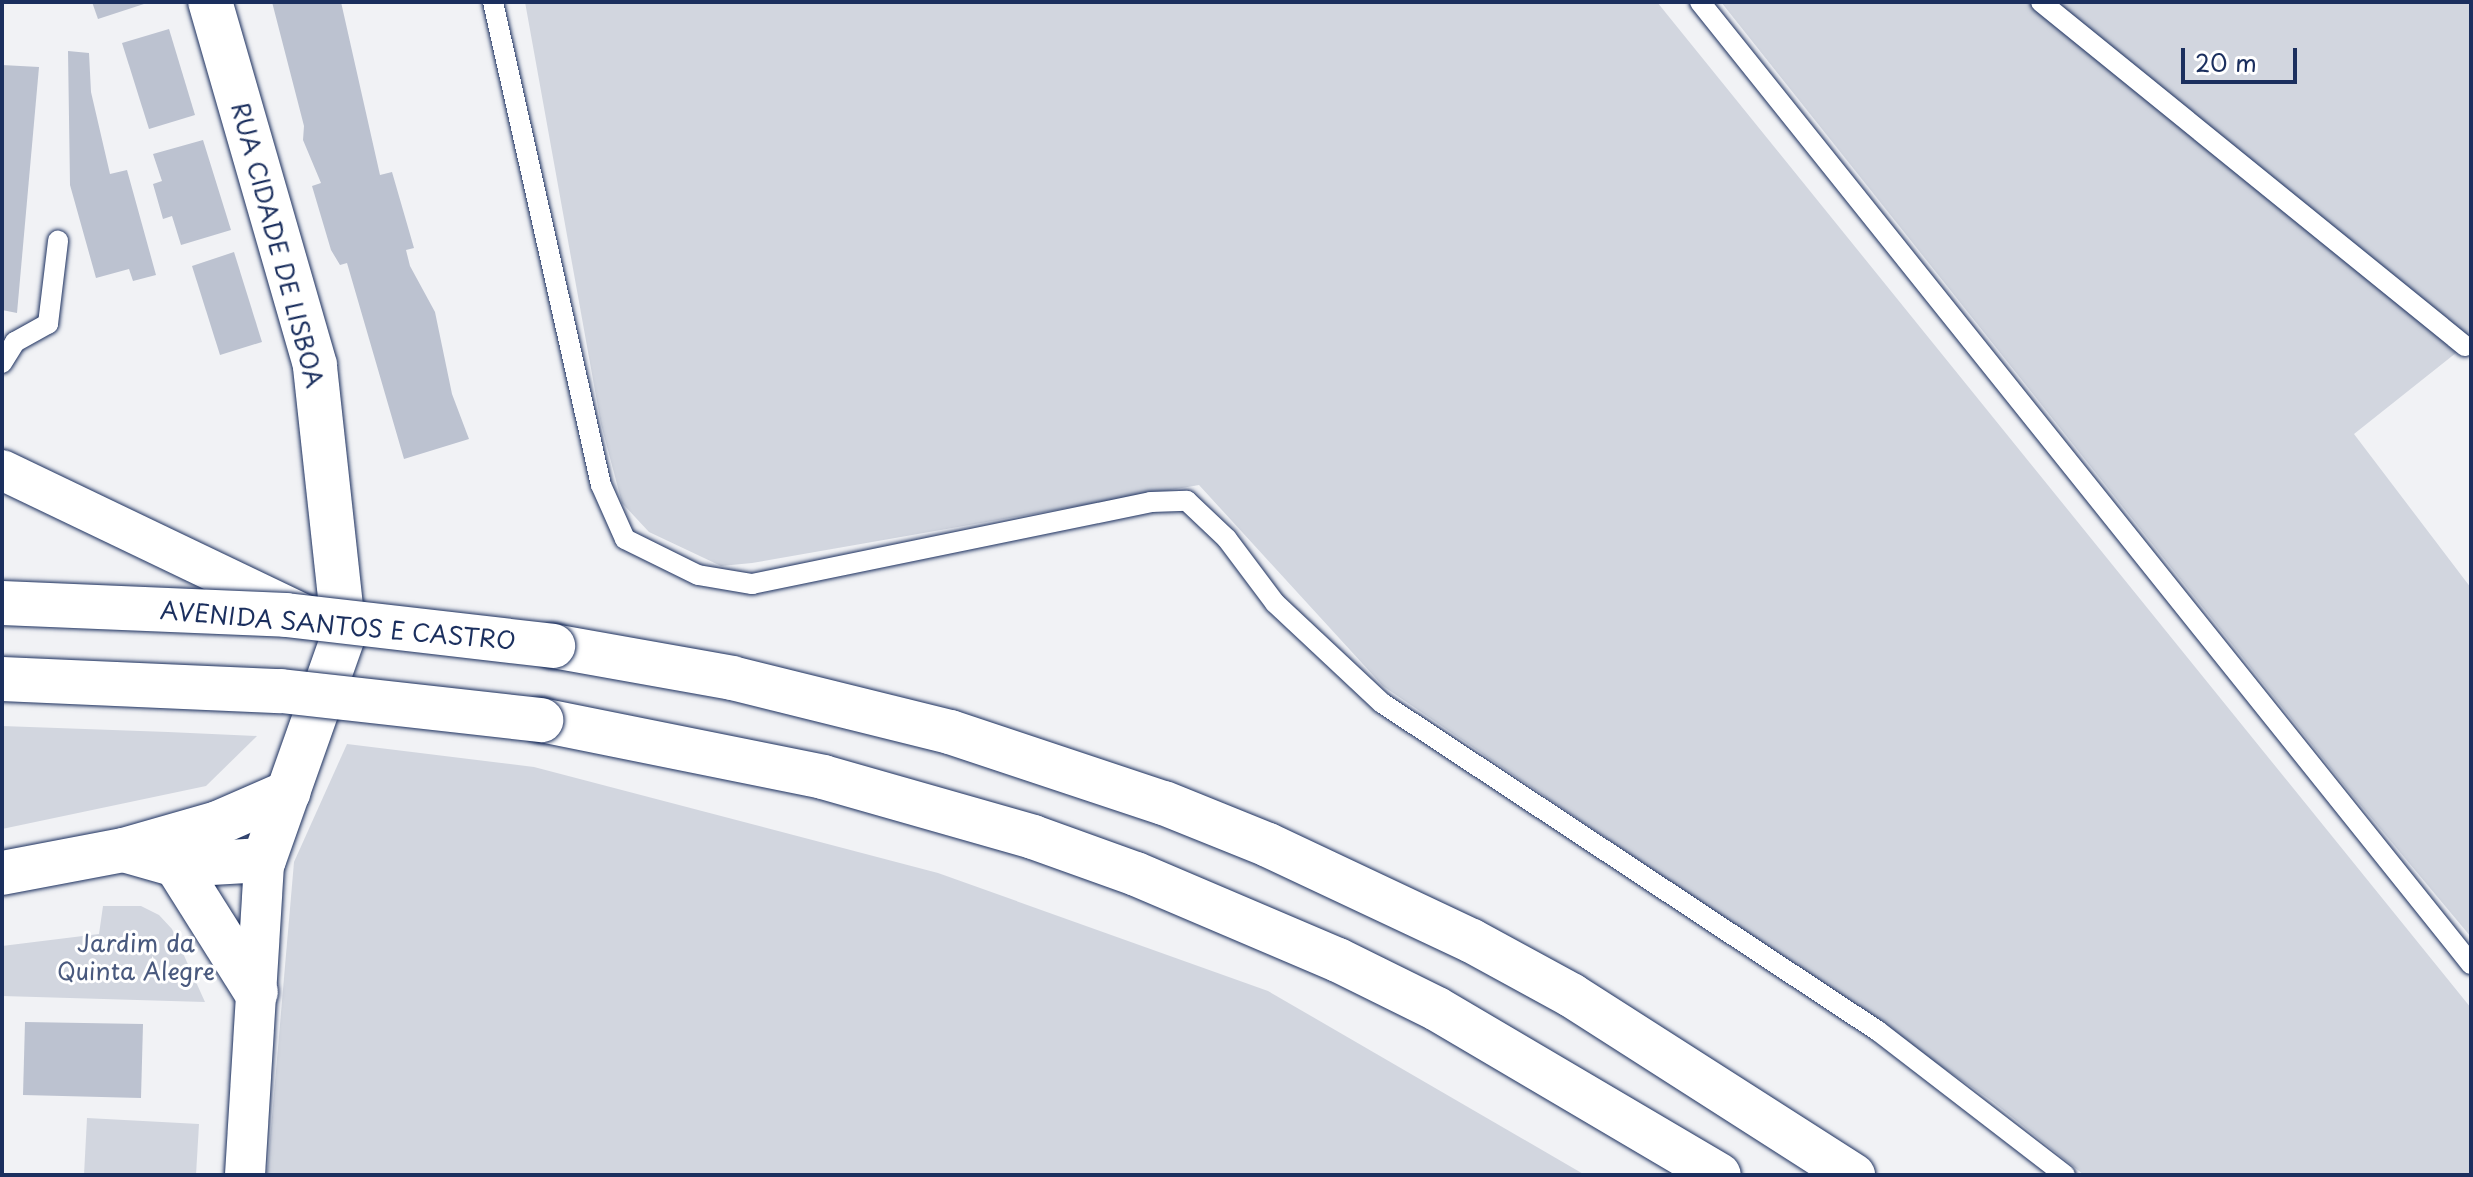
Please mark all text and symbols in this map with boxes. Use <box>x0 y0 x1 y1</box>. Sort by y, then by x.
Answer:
scale bar <box>2185 32 2301 82</box>
text: 20 m <box>2195 44 2257 80</box>
street label: RUA CIDADE DE LISBOA <box>226 99 330 391</box>
street label: AVENIDA SANTOS E CASTRO <box>158 595 518 655</box>
park label: Jardim da Quinta Alegre <box>56 929 216 985</box>

